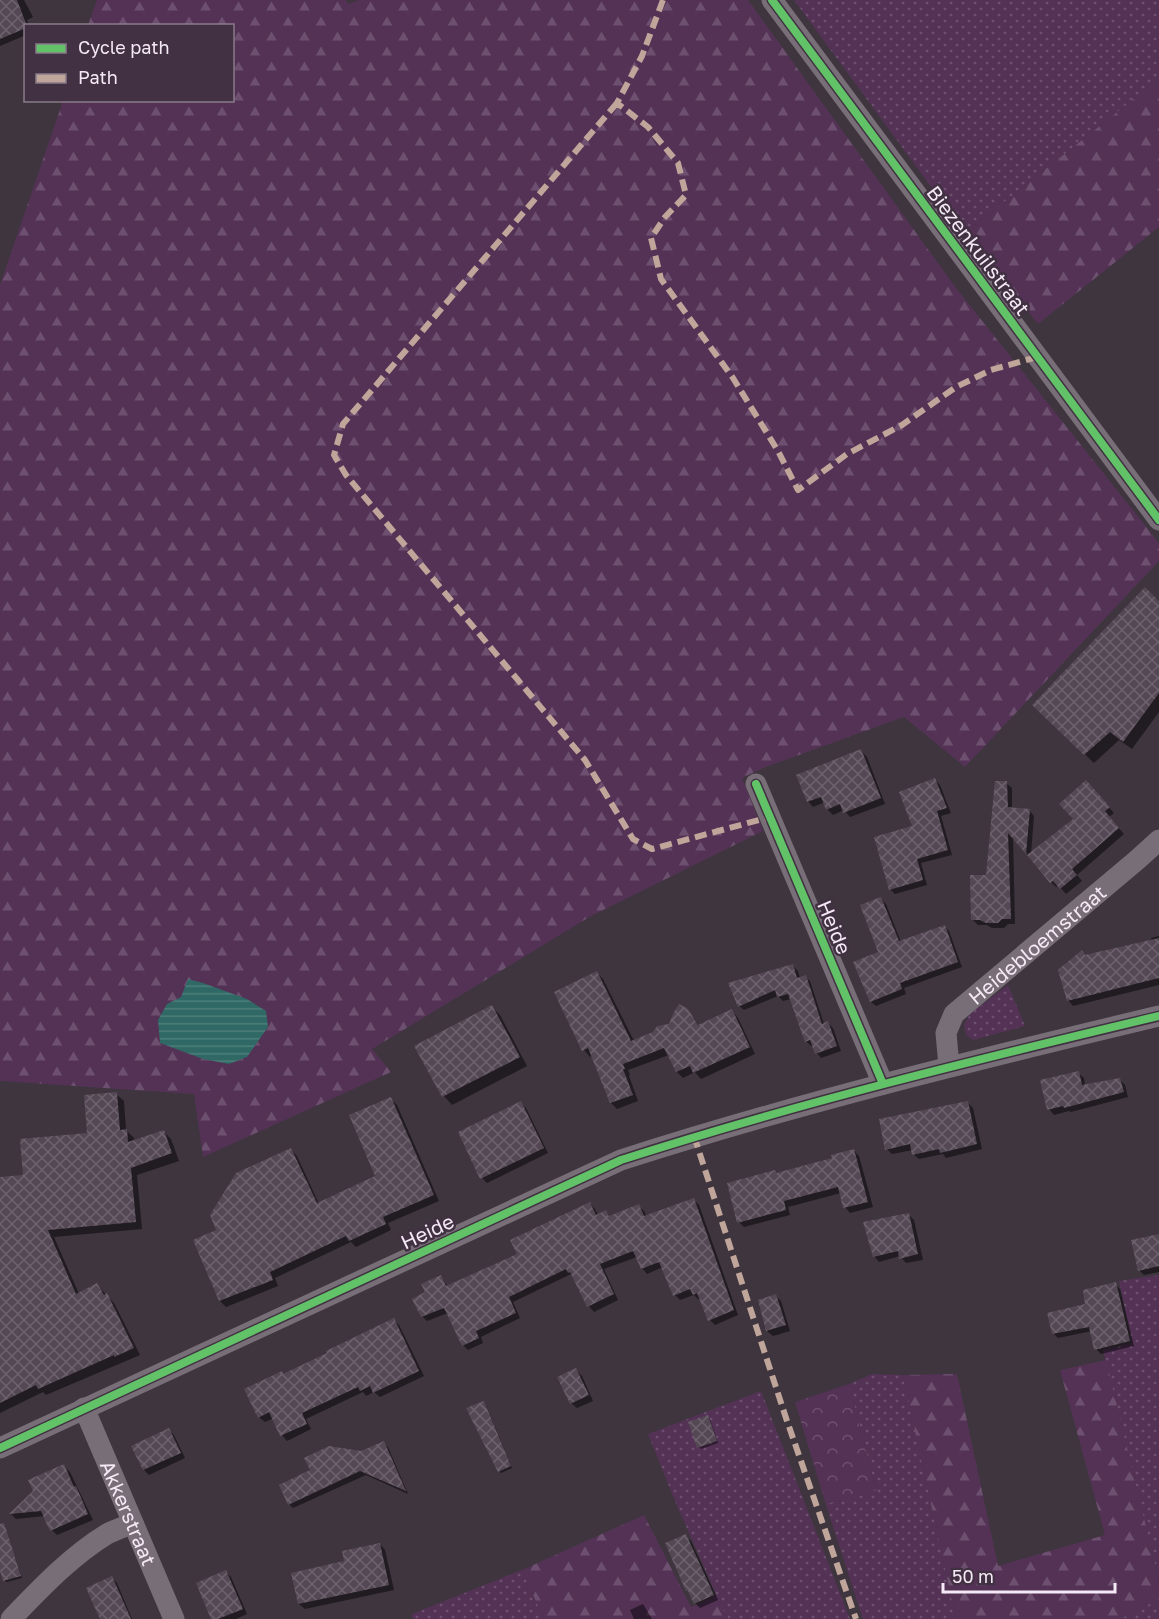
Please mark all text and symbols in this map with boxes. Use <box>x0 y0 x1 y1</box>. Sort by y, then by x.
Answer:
legend <box>24 24 234 102</box>
text: Cycle path <box>78 36 170 58</box>
text: Path <box>78 66 118 88</box>
street label: Biezenkuilstraat <box>922 180 1036 320</box>
street label: Heidebloemstraat <box>963 880 1111 1009</box>
street label: Heide <box>813 897 857 957</box>
street label: Heide <box>397 1208 457 1254</box>
street label: Akkerstraat <box>96 1457 162 1569</box>
scale bar <box>943 1556 1116 1594</box>
text: 50 m <box>952 1565 994 1587</box>

